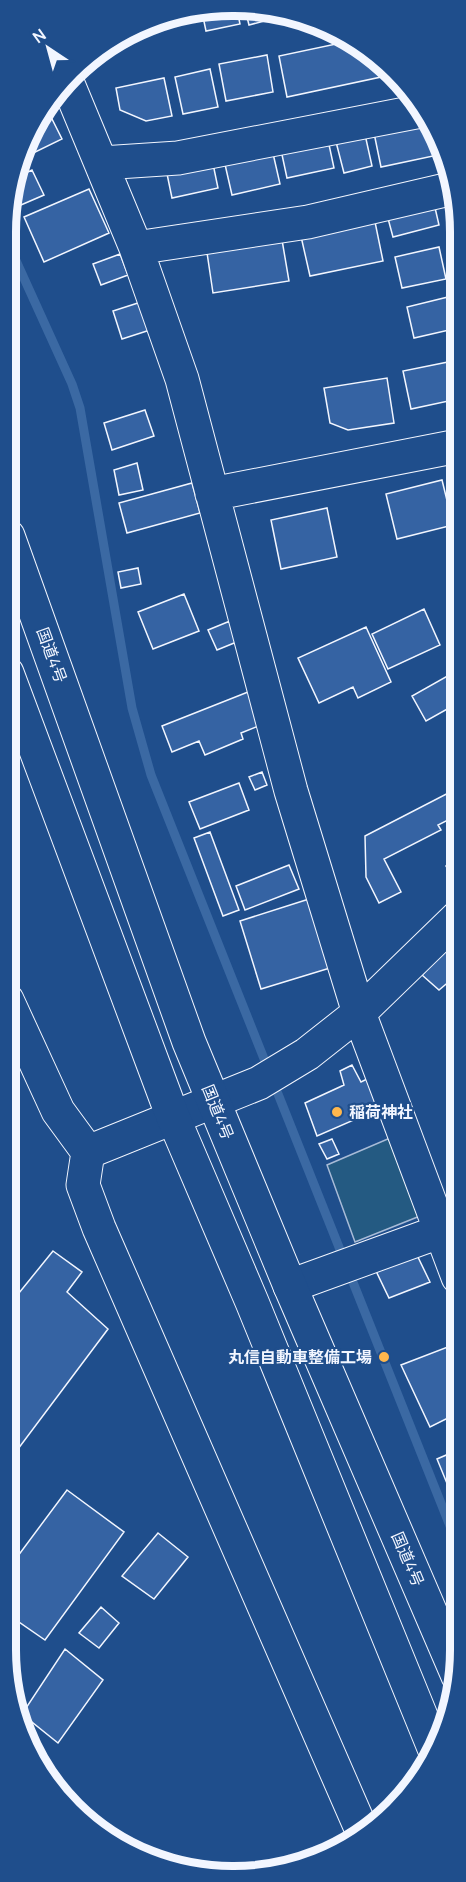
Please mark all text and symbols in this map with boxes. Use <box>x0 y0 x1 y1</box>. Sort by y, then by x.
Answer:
north arrow <box>18 18 78 78</box>
text: N <box>28 24 50 48</box>
street label: 国道4号 <box>32 624 72 686</box>
street label: 国道4号 <box>197 1081 239 1143</box>
place label: 稲荷神社 <box>349 1101 413 1123</box>
marker: 稲荷神社 <box>330 1105 344 1119</box>
place label: 丸信自動車整備工場 <box>228 1346 372 1368</box>
marker: 丸信自動車整備工場 <box>377 1350 391 1364</box>
street label: 国道4号 <box>387 1528 429 1590</box>

